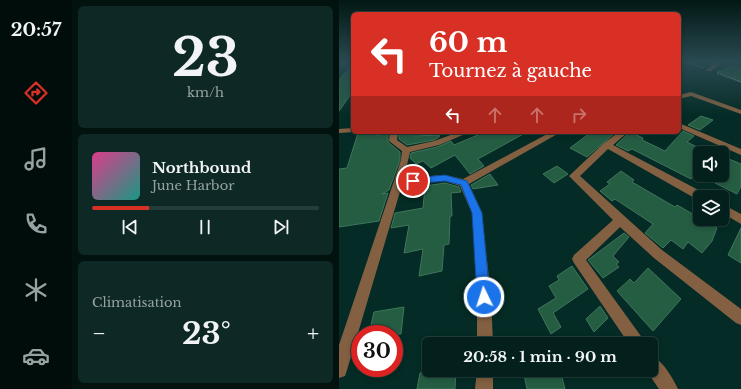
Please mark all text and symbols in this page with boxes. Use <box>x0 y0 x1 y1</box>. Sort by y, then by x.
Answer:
text: 20:57 <box>11 19 61 41</box>
text: 60 m <box>429 25 507 60</box>
text: 23 <box>172 26 239 90</box>
icon: left <box>363 28 415 80</box>
text: Tournez à gauche <box>429 60 592 82</box>
icon: directions <box>22 79 50 107</box>
text: km/h <box>187 84 224 101</box>
icon: left <box>442 104 464 126</box>
icon: ahead <box>484 104 506 126</box>
icon: ahead <box>526 104 548 126</box>
icon: right <box>568 104 590 126</box>
icon: music <box>22 145 50 173</box>
map controls <box>693 146 729 226</box>
button: sound <box>693 146 729 182</box>
text: Northbound <box>152 158 251 177</box>
pin <box>396 164 430 198</box>
icon: arrive <box>402 170 424 192</box>
text: June Harbor <box>152 177 234 194</box>
button: layers <box>693 190 729 226</box>
icon: phone <box>22 210 50 238</box>
icon: previous <box>119 216 141 238</box>
icon: pause <box>194 216 216 238</box>
icon: next <box>270 216 292 238</box>
icon: climate <box>22 276 50 304</box>
position arrow <box>463 276 505 318</box>
text: Climatisation <box>92 294 182 311</box>
text: 23° <box>182 315 231 352</box>
text: − <box>92 320 106 347</box>
text: + <box>307 320 319 347</box>
speed limit sign: 30 <box>351 325 403 377</box>
icon: car <box>22 342 50 370</box>
text: 20:58 · 1 min · 90 m <box>463 347 617 366</box>

